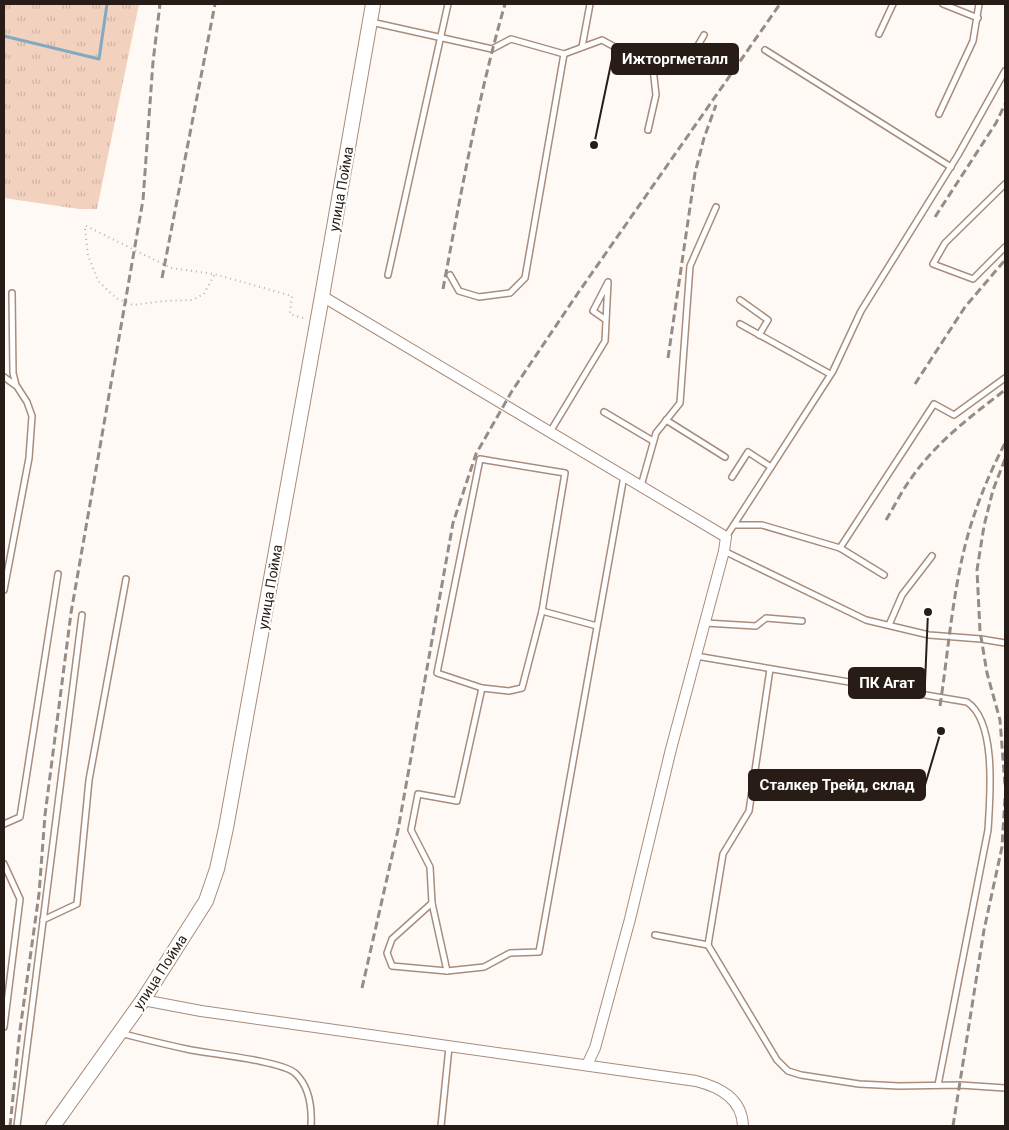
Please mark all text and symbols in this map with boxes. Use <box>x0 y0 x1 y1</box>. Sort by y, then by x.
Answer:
callout: Ижторгметалл <box>612 44 738 74</box>
text: Ижторгметалл <box>622 50 728 68</box>
street label: улица Пойма <box>326 145 356 233</box>
street label: улица Пойма <box>255 543 285 631</box>
callout: ПК Агат <box>849 668 925 698</box>
text: ПК Агат <box>859 674 915 692</box>
callout: Сталкер Трейд, склад <box>749 770 925 800</box>
text: Сталкер Трейд, склад <box>760 776 915 794</box>
street label: улица Пойма <box>130 932 190 1012</box>

